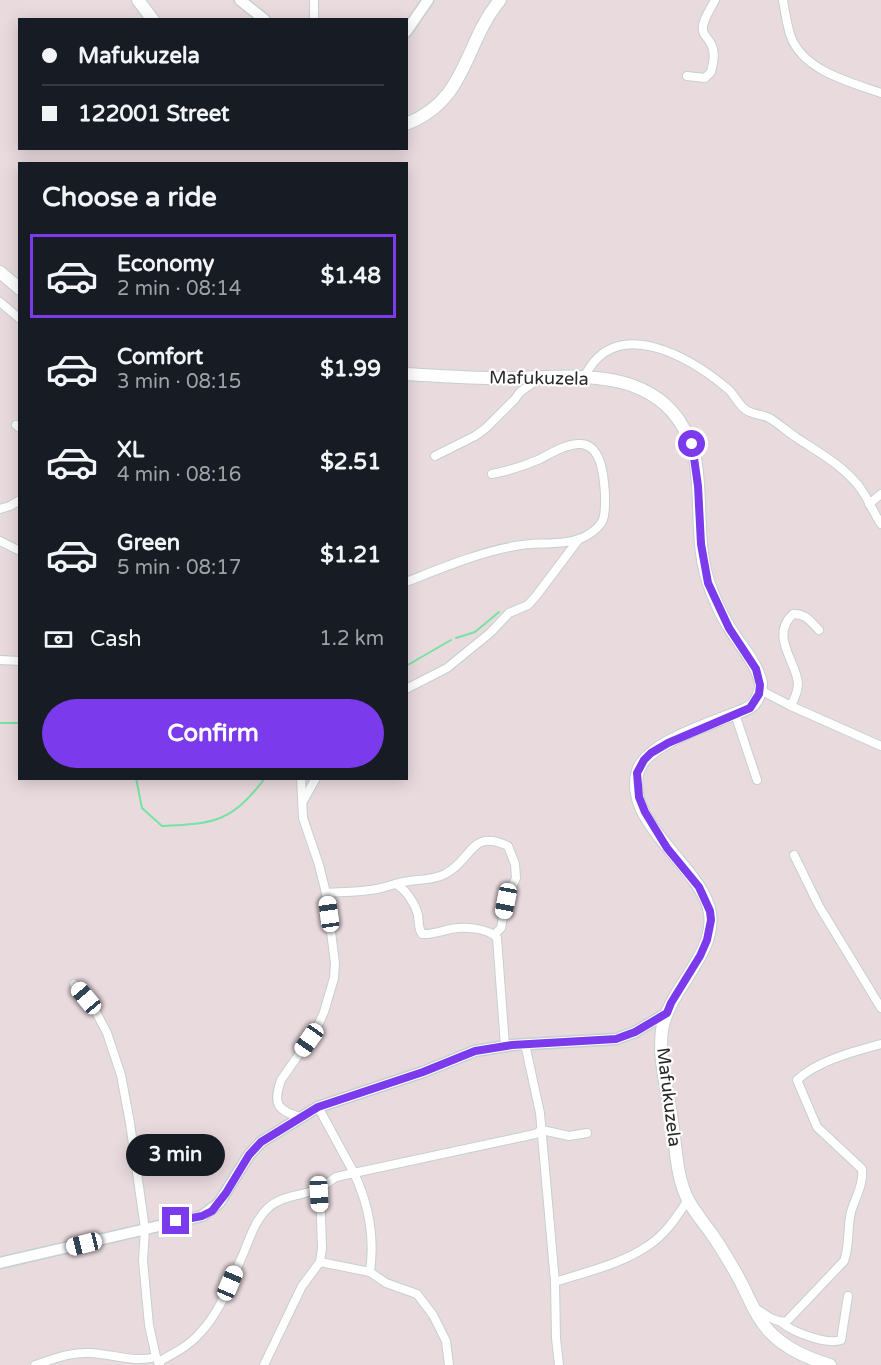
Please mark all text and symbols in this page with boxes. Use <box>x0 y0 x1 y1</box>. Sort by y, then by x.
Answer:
text: Mafukuzela <box>78 43 200 69</box>
text: 122001 Street <box>78 101 230 127</box>
text: Choose a ride <box>42 181 217 214</box>
icon: car <box>45 249 99 303</box>
text: Economy <box>117 251 214 277</box>
text: $1.48 <box>321 263 381 289</box>
text: 2 min · 08:14 <box>117 277 241 301</box>
icon: car <box>45 342 99 396</box>
text: Comfort <box>117 344 203 370</box>
text: $1.99 <box>320 356 381 382</box>
street label: Mafukuzela <box>489 366 589 390</box>
text: 3 min · 08:15 <box>117 370 241 394</box>
route start <box>678 430 705 457</box>
icon: car <box>45 435 99 489</box>
text: XL <box>117 437 144 463</box>
text: $2.51 <box>320 449 381 475</box>
text: 4 min · 08:16 <box>117 463 241 487</box>
icon: car <box>45 528 99 582</box>
text: Green <box>117 530 180 556</box>
text: $1.21 <box>320 542 381 568</box>
text: 5 min · 08:17 <box>117 556 241 580</box>
icon: cash <box>42 623 75 656</box>
text: Cash <box>90 626 142 652</box>
text: 1.2 km <box>319 627 384 651</box>
button: Confirm <box>42 699 384 768</box>
car <box>494 882 518 920</box>
car <box>318 895 340 933</box>
car <box>68 978 104 1018</box>
car <box>291 1020 327 1060</box>
street label: Mafukuzela <box>652 1046 686 1148</box>
callout: 3 min <box>126 1134 225 1176</box>
text: 3 min <box>149 1143 202 1167</box>
car <box>309 1176 329 1212</box>
route end <box>162 1207 189 1234</box>
car <box>64 1231 104 1257</box>
car <box>215 1263 245 1303</box>

